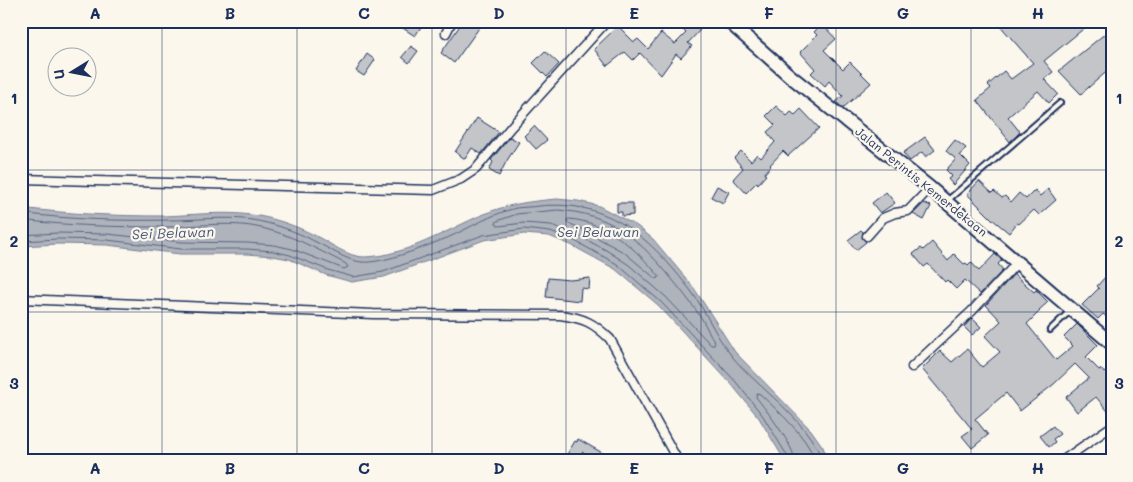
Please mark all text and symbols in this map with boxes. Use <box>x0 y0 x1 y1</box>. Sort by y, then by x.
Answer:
text: A <box>89 2 101 23</box>
text: B <box>225 2 235 23</box>
text: C <box>358 2 370 23</box>
text: D <box>493 2 505 23</box>
text: E <box>629 2 639 23</box>
text: F <box>764 2 774 23</box>
text: G <box>897 2 909 23</box>
text: H <box>1032 2 1044 23</box>
north arrow <box>48 48 98 98</box>
text: U <box>48 68 69 81</box>
text: 1 <box>10 87 18 108</box>
text: 1 <box>1115 87 1123 108</box>
street label: Jalan Perintis Kemerdekaan <box>852 123 991 240</box>
water label: Sei Belawan <box>132 222 215 243</box>
water label: Sei Belawan <box>557 222 639 241</box>
text: 2 <box>10 230 19 251</box>
text: 2 <box>1115 230 1124 251</box>
text: 3 <box>9 372 19 393</box>
text: 3 <box>1114 372 1124 393</box>
text: A <box>89 457 101 478</box>
text: B <box>225 457 235 478</box>
text: C <box>358 457 370 478</box>
text: D <box>493 457 505 478</box>
text: E <box>629 457 639 478</box>
text: F <box>764 457 774 478</box>
text: G <box>897 457 909 478</box>
text: H <box>1032 457 1044 478</box>

